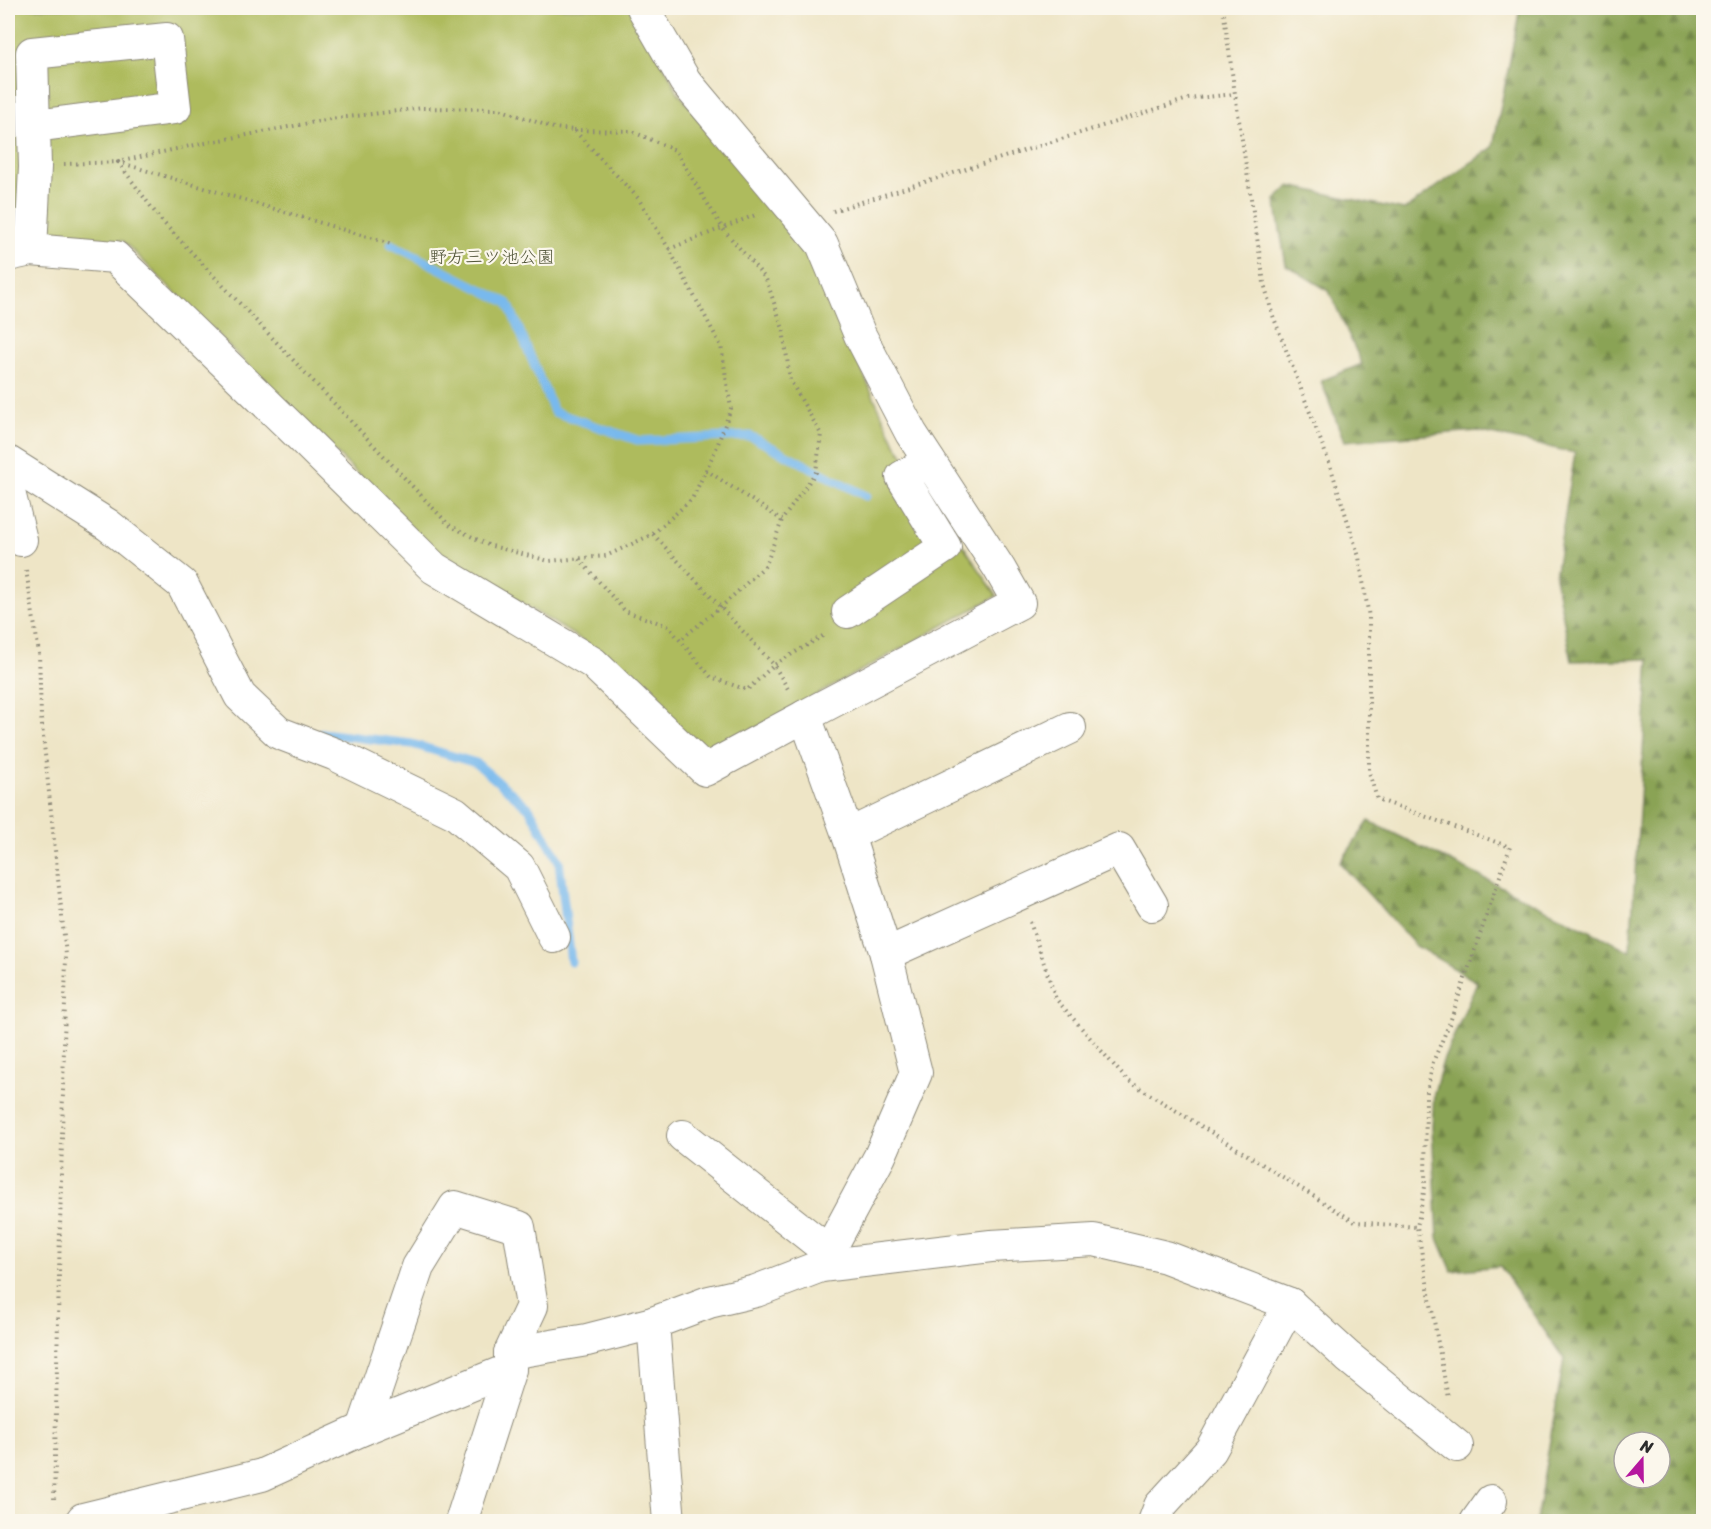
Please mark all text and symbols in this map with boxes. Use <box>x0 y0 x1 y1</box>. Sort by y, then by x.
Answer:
park label: 野方三ツ池公園 <box>429 241 555 273</box>
north arrow <box>1612 1430 1672 1490</box>
text: N <box>1636 1431 1658 1462</box>

